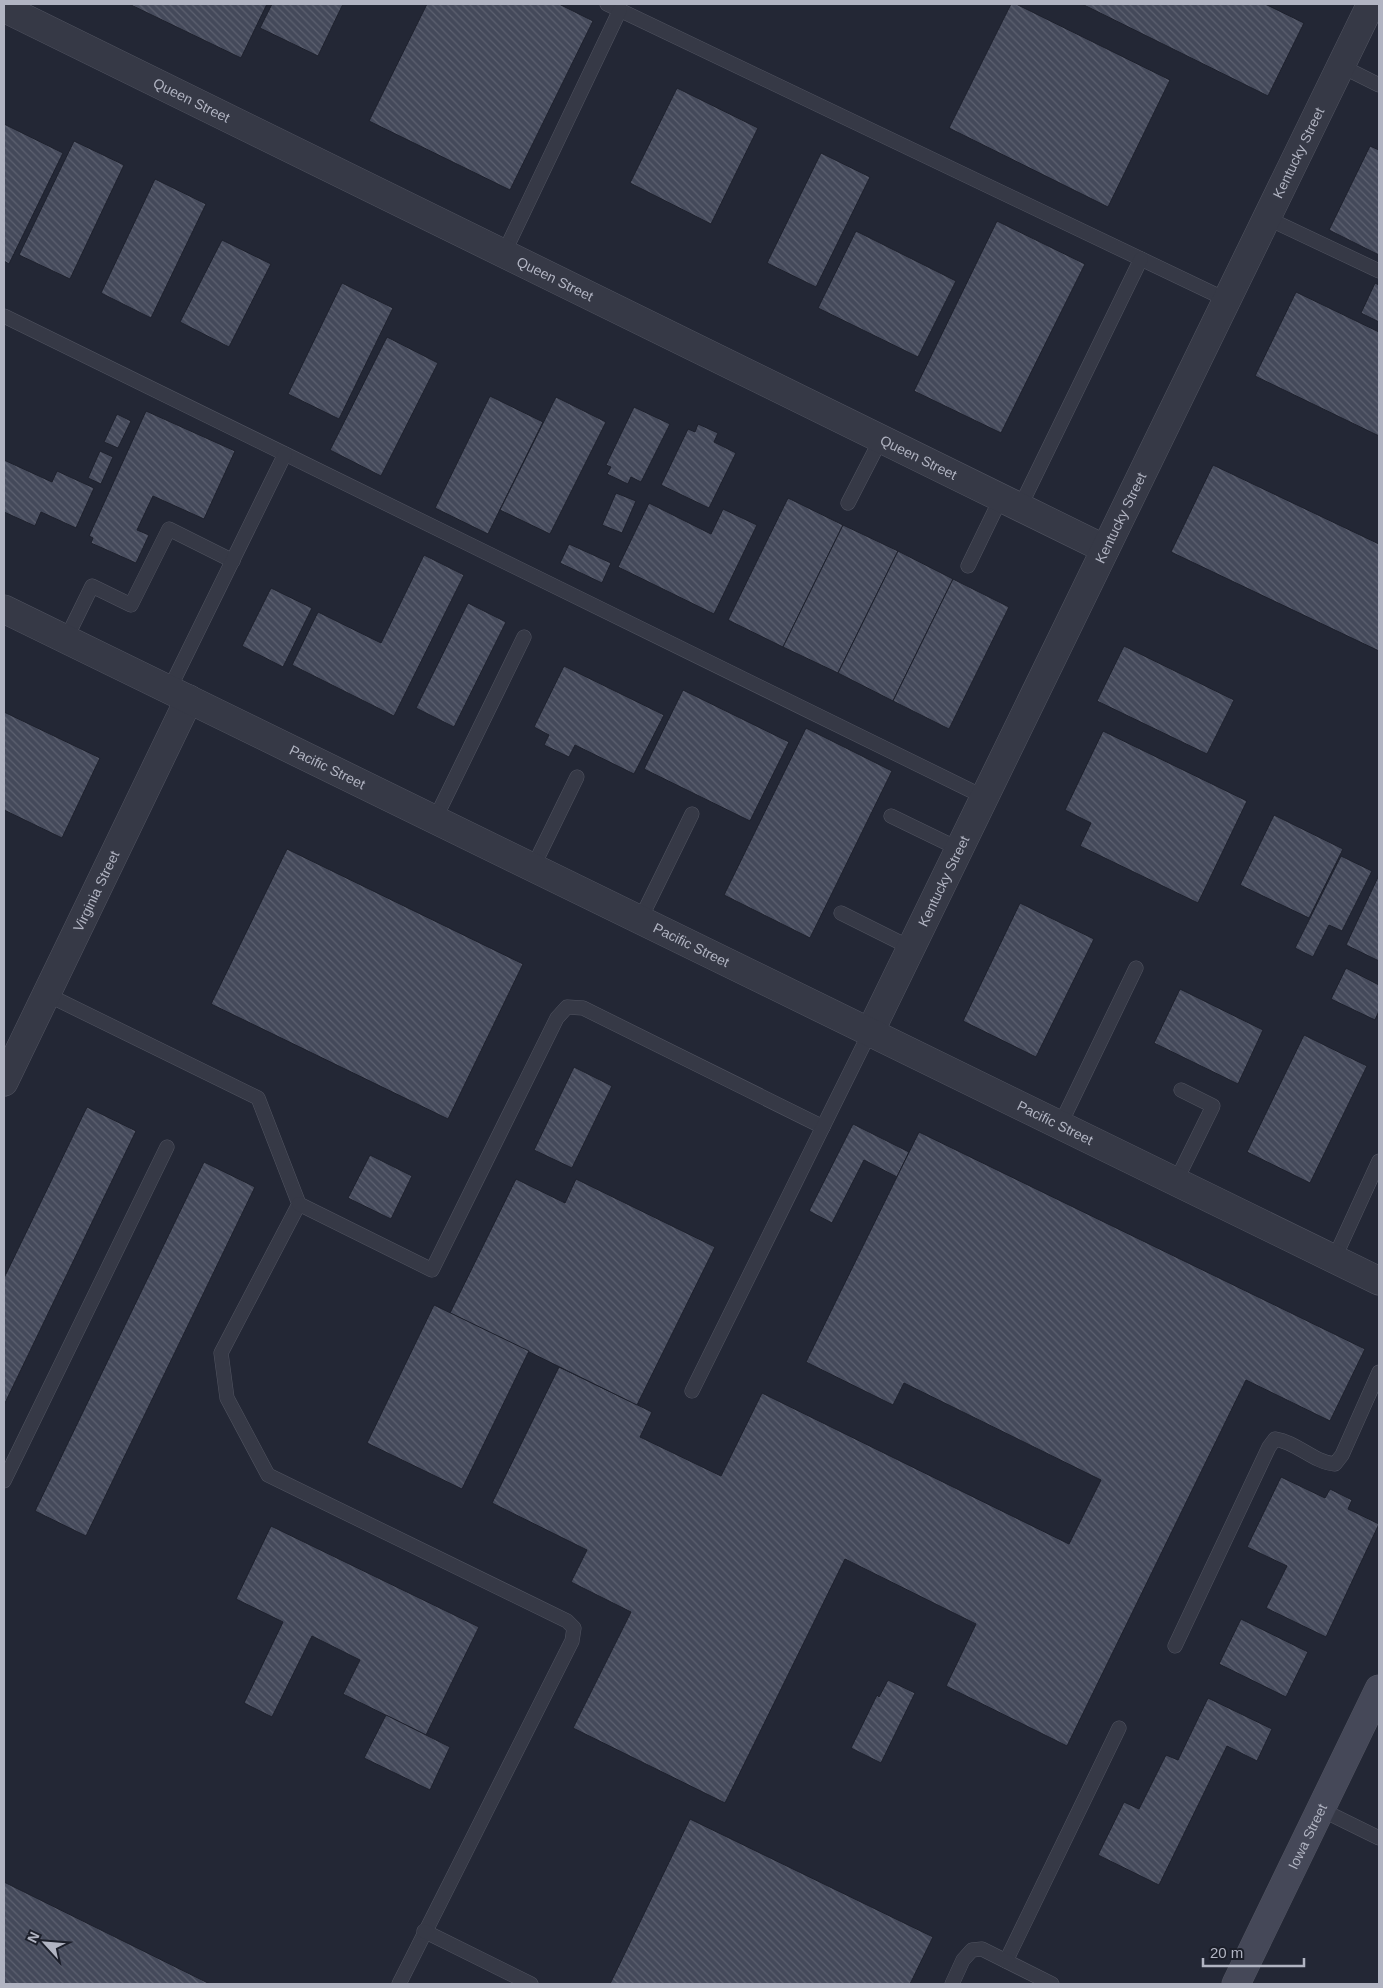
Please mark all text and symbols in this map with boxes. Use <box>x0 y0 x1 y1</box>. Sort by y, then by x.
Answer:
street label: Queen Street <box>151 75 233 126</box>
street label: Kentucky Street <box>1270 105 1327 201</box>
street label: Queen Street <box>514 253 596 304</box>
street label: Queen Street <box>878 432 960 483</box>
street label: Kentucky Street <box>1092 470 1149 566</box>
street label: Pacific Street <box>287 742 368 792</box>
street label: Kentucky Street <box>915 833 973 929</box>
street label: Virginia Street <box>70 848 123 934</box>
street label: Pacific Street <box>651 920 732 970</box>
street label: Pacific Street <box>1015 1097 1096 1148</box>
street label: Iowa Street <box>1285 1801 1330 1872</box>
north arrow <box>20 1918 70 1968</box>
text: N <box>24 1929 43 1945</box>
scale bar <box>1203 1936 1304 1968</box>
text: 20 m <box>1210 1944 1243 1961</box>

